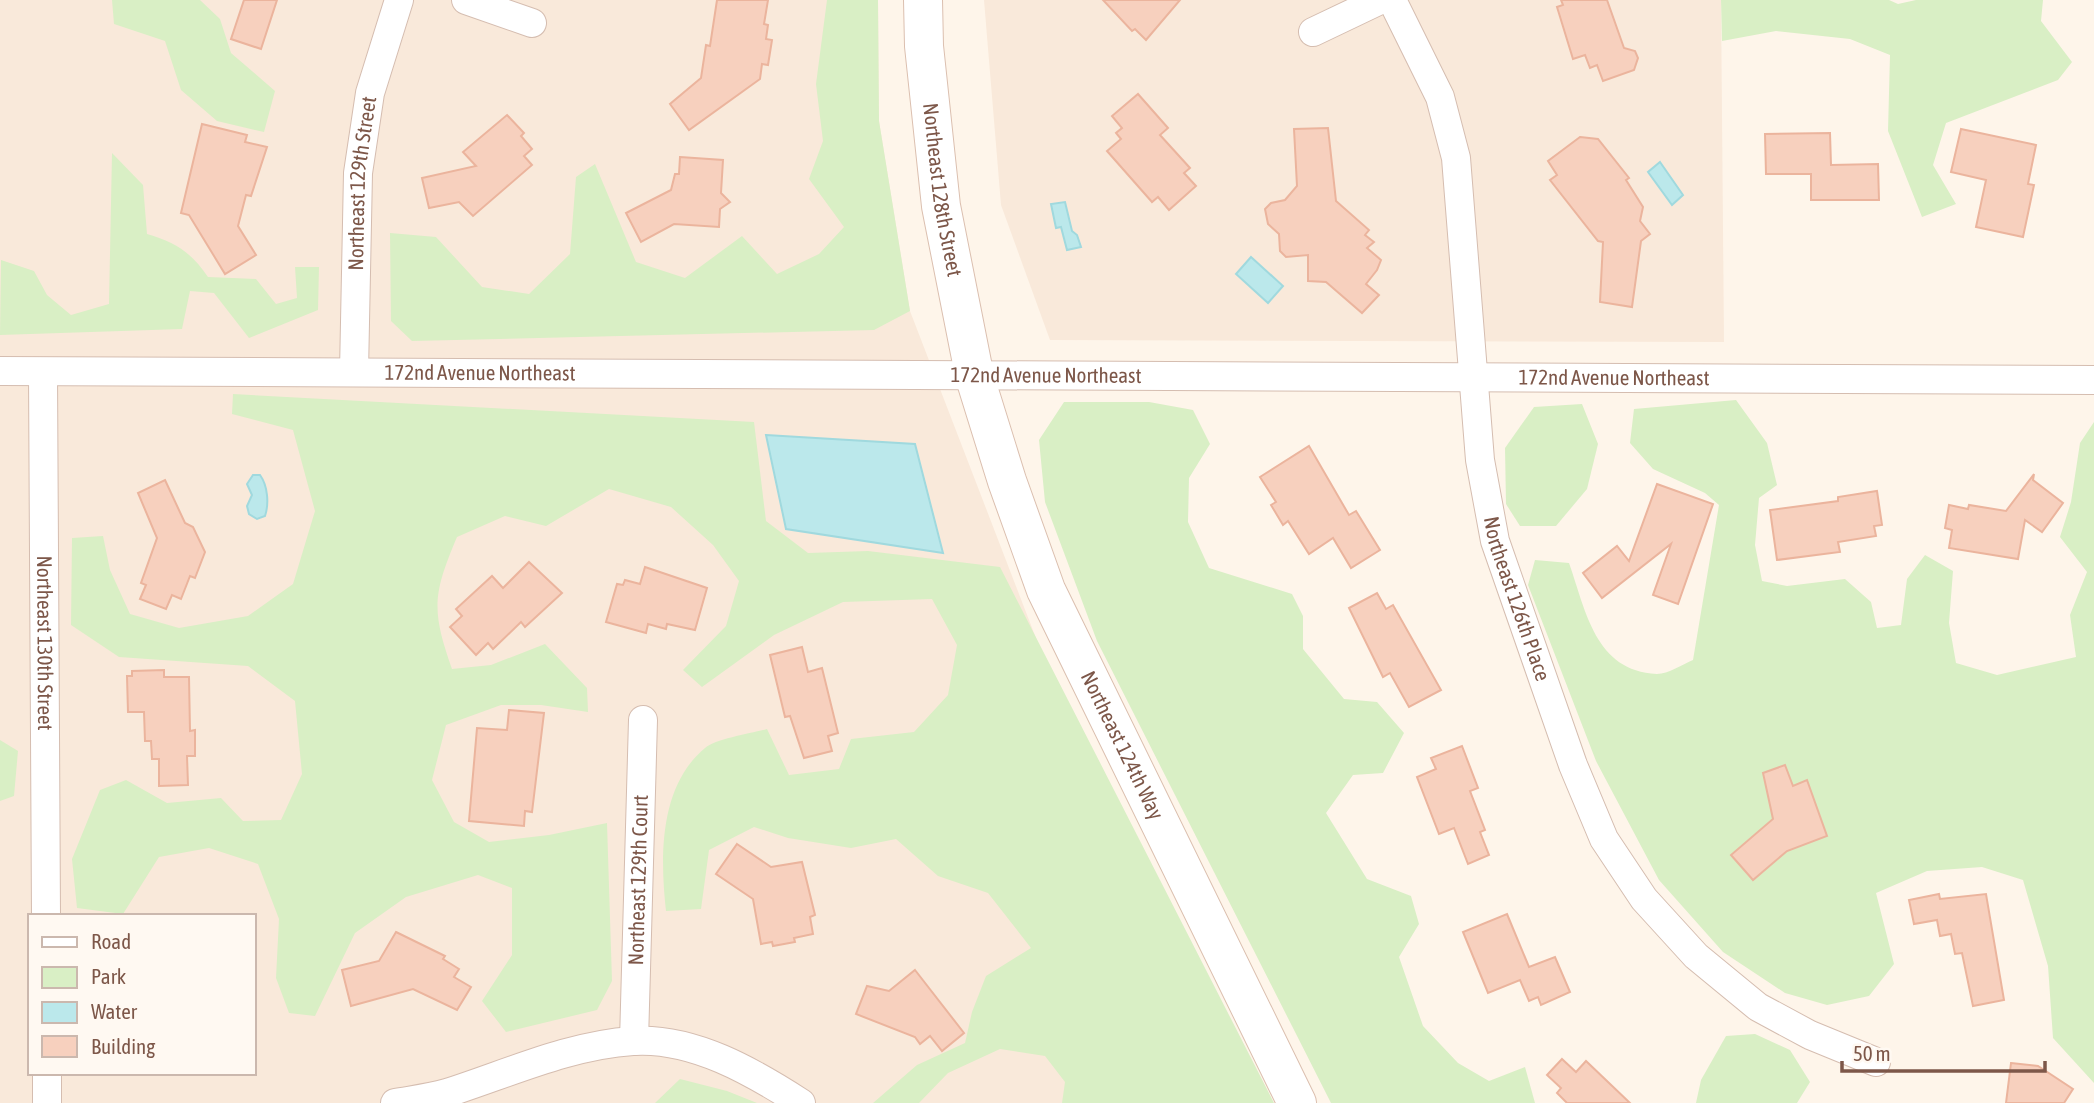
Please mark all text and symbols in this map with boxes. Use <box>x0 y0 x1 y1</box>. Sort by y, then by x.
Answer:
street label: Northeast 129th Street <box>343 94 380 271</box>
street label: Northeast 128th Street <box>919 102 968 278</box>
street label: 172nd Avenue Northeast <box>384 360 576 384</box>
street label: 172nd Avenue Northeast <box>950 362 1142 387</box>
street label: 172nd Avenue Northeast <box>1518 365 1710 389</box>
street label: Northeast 126th Place <box>1480 514 1556 684</box>
street label: Northeast 130th Street <box>33 555 58 731</box>
street label: Northeast 124th Way <box>1077 667 1170 823</box>
street label: Northeast 129th Court <box>623 794 652 966</box>
legend <box>28 914 256 1075</box>
text: Road <box>91 929 131 953</box>
text: Park <box>91 964 126 988</box>
text: Water <box>91 999 138 1023</box>
scale bar <box>1842 1030 2045 1074</box>
text: Building <box>91 1034 155 1058</box>
text: 50 m <box>1853 1041 1891 1065</box>

